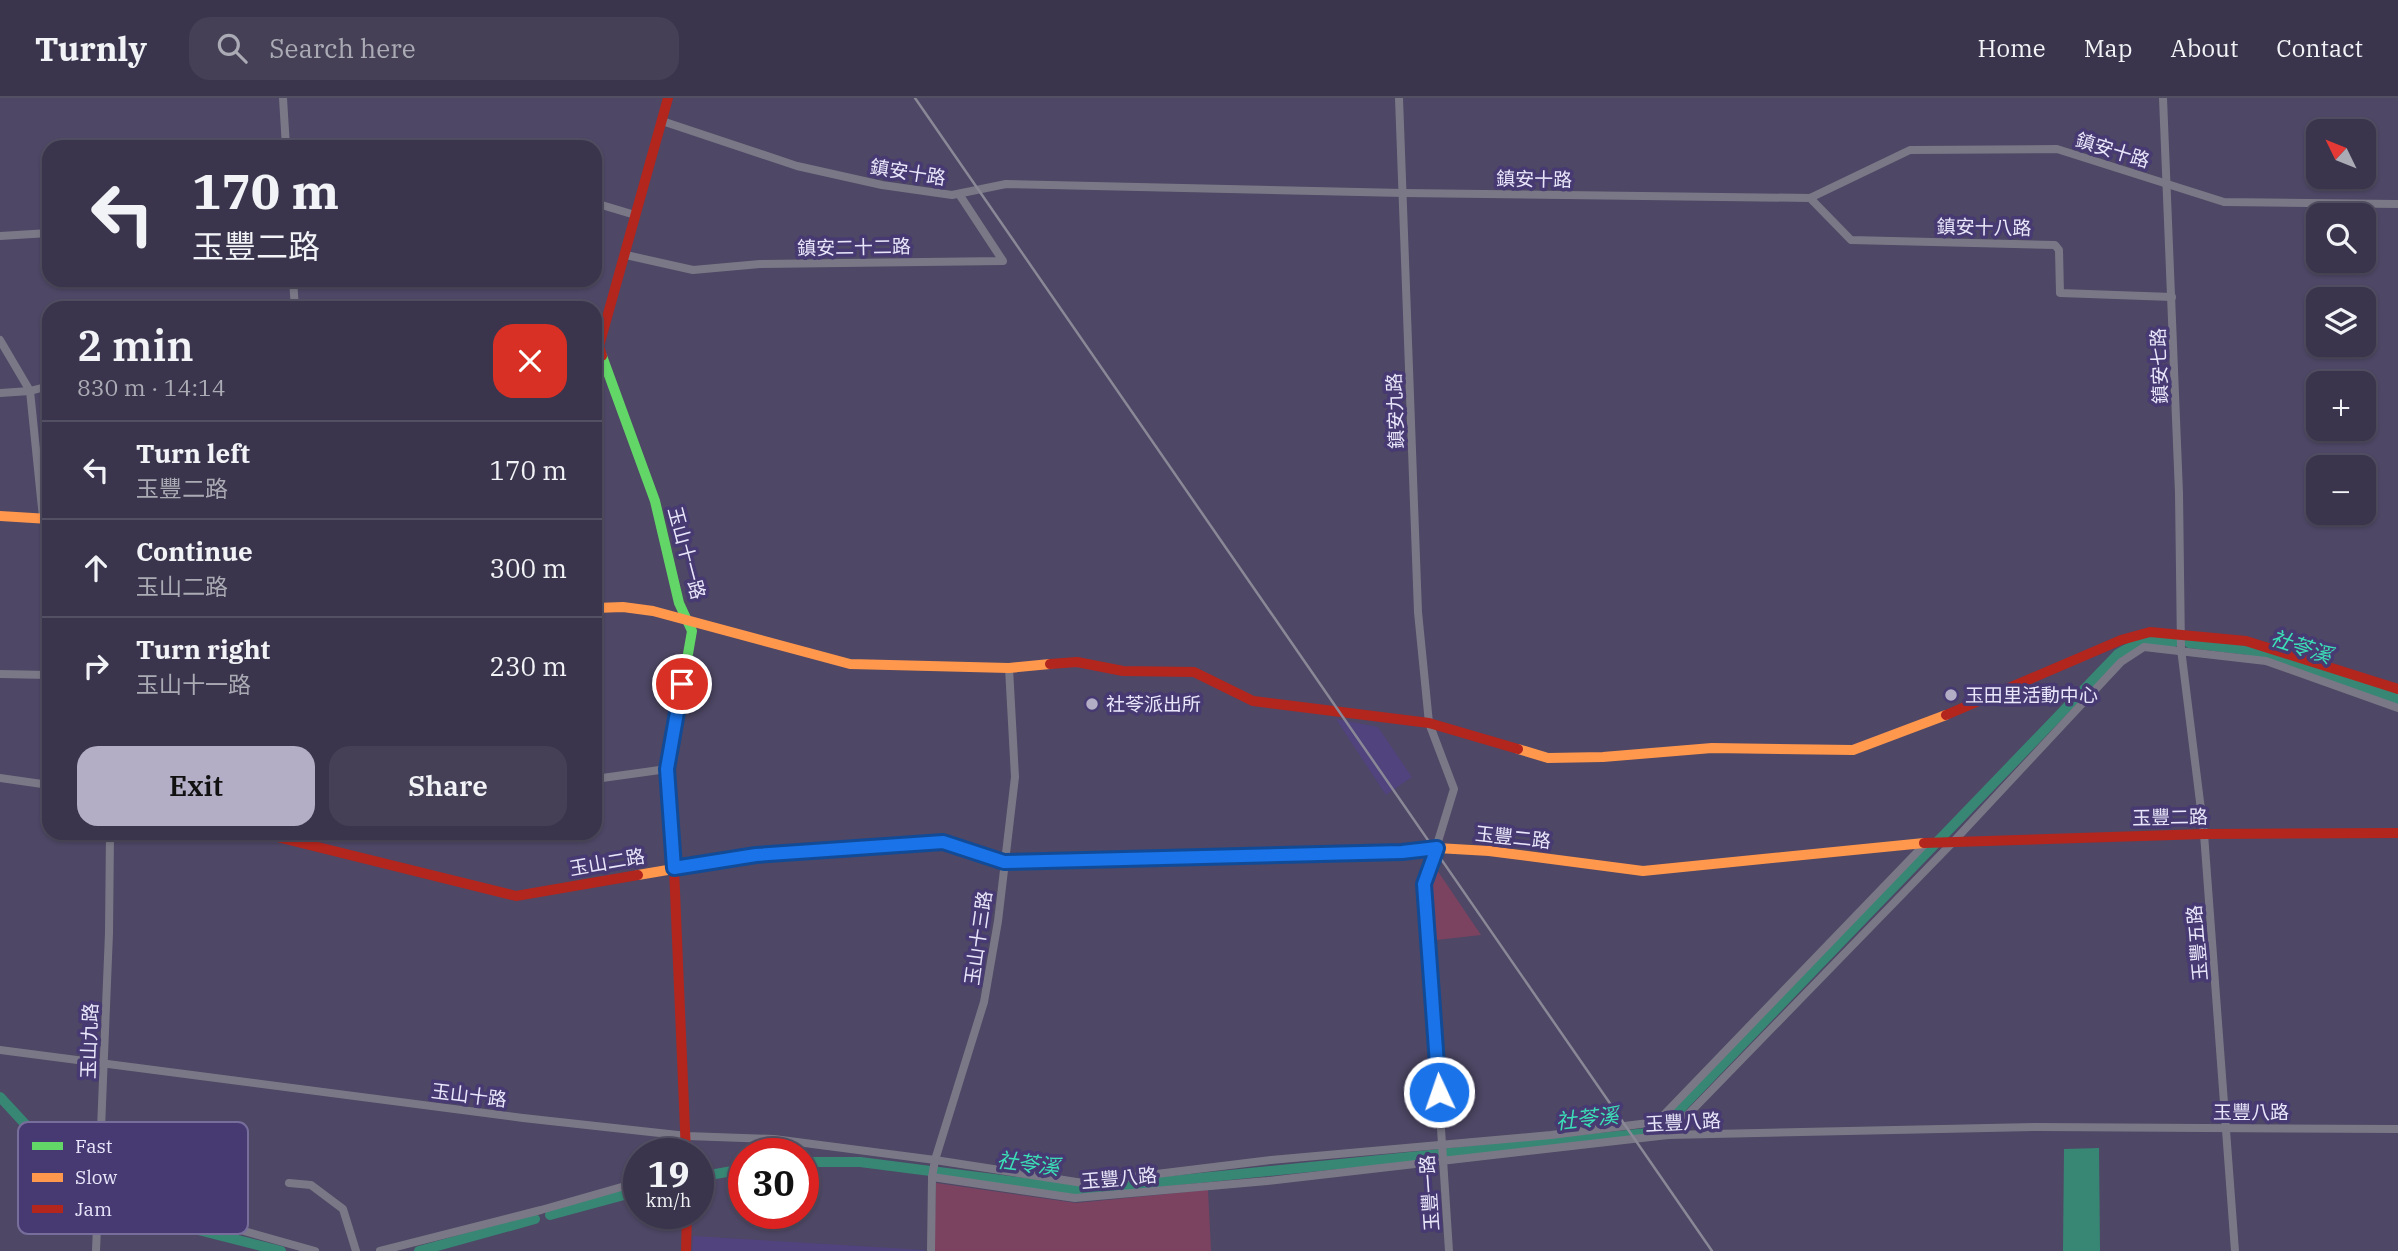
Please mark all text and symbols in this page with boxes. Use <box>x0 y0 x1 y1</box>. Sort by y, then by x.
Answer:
search box <box>189 17 679 80</box>
text: Turnly <box>35 27 147 70</box>
icon: search <box>213 29 251 67</box>
text: Search here <box>269 31 416 65</box>
text: Home <box>1978 32 2046 64</box>
text: Map <box>2084 32 2132 64</box>
text: About <box>2170 32 2238 64</box>
text: Contact <box>2276 32 2363 64</box>
north arrow <box>2306 119 2376 189</box>
map controls <box>2306 119 2376 525</box>
street label: 鎮安十路 <box>2073 127 2153 173</box>
street label: 鎮安十路 <box>869 154 947 190</box>
text: 170 m <box>192 159 339 222</box>
street label: 鎮安十路 <box>1496 166 1572 192</box>
icon: left <box>77 168 168 259</box>
button: search <box>2306 203 2376 273</box>
street label: 鎮安十八路 <box>1936 214 2032 240</box>
text: 玉豐二路 <box>192 225 320 267</box>
street label: 鎮安二十二路 <box>797 234 911 260</box>
button: layers <box>2306 287 2376 357</box>
text: 2 min <box>77 318 194 373</box>
button: close <box>493 324 567 398</box>
street label: 鎮安七路 <box>2146 328 2172 404</box>
button: + <box>2306 371 2376 441</box>
text: 830 m · 14:14 <box>77 372 226 402</box>
street label: 鎮安九路 <box>1382 373 1408 449</box>
text: Turn left <box>136 436 250 470</box>
icon: left <box>77 451 115 489</box>
text: 170 m <box>489 453 567 487</box>
button: − <box>2306 455 2376 525</box>
text: 玉豐二路 <box>136 473 228 503</box>
street label: 玉山十一路 <box>663 504 711 602</box>
text: Continue <box>136 534 253 568</box>
icon: ahead <box>77 549 115 587</box>
text: 300 m <box>489 551 567 585</box>
text: 玉山二路 <box>136 571 228 601</box>
water label: 社苓溪 <box>2267 623 2338 670</box>
text: Turn right <box>136 632 270 666</box>
icon: right <box>77 647 115 685</box>
text: 230 m <box>489 649 567 683</box>
pin <box>652 654 712 714</box>
icon: arrive <box>663 665 701 703</box>
text: 玉山十一路 <box>136 669 251 699</box>
place label: 玉田里活動中心 <box>1965 683 2098 707</box>
marker: 玉田里活動中心 <box>1943 687 1959 703</box>
place label: 社苓派出所 <box>1106 692 1201 716</box>
marker: 社苓派出所 <box>1084 696 1100 712</box>
button: Exit <box>77 746 315 826</box>
button: Share <box>329 746 567 826</box>
street label: 玉豐二路 <box>2132 804 2208 830</box>
street label: 玉豐二路 <box>1474 821 1552 853</box>
street label: 玉山二路 <box>567 844 647 880</box>
street label: 玉山十三路 <box>960 889 996 987</box>
street label: 玉豐五路 <box>2182 904 2212 982</box>
street label: 玉山九路 <box>76 1003 102 1079</box>
position arrow <box>1402 1055 1476 1129</box>
street label: 玉山十路 <box>430 1078 508 1112</box>
water label: 社苓溪 <box>1554 1100 1623 1135</box>
street label: 玉豐八路 <box>2213 1100 2289 1124</box>
street label: 玉豐八路 <box>1644 1108 1722 1136</box>
legend <box>18 1122 248 1234</box>
text: Fast <box>75 1134 113 1158</box>
speed limit sign: 30 <box>728 1138 819 1229</box>
water label: 社苓溪 <box>995 1145 1064 1181</box>
text: 19 <box>647 1151 690 1197</box>
street label: 玉豐一路 <box>1414 1154 1444 1232</box>
street label: 玉豐八路 <box>1080 1163 1158 1193</box>
text: Slow <box>75 1165 117 1189</box>
text: km/h <box>646 1189 691 1212</box>
text: Jam <box>75 1197 112 1221</box>

